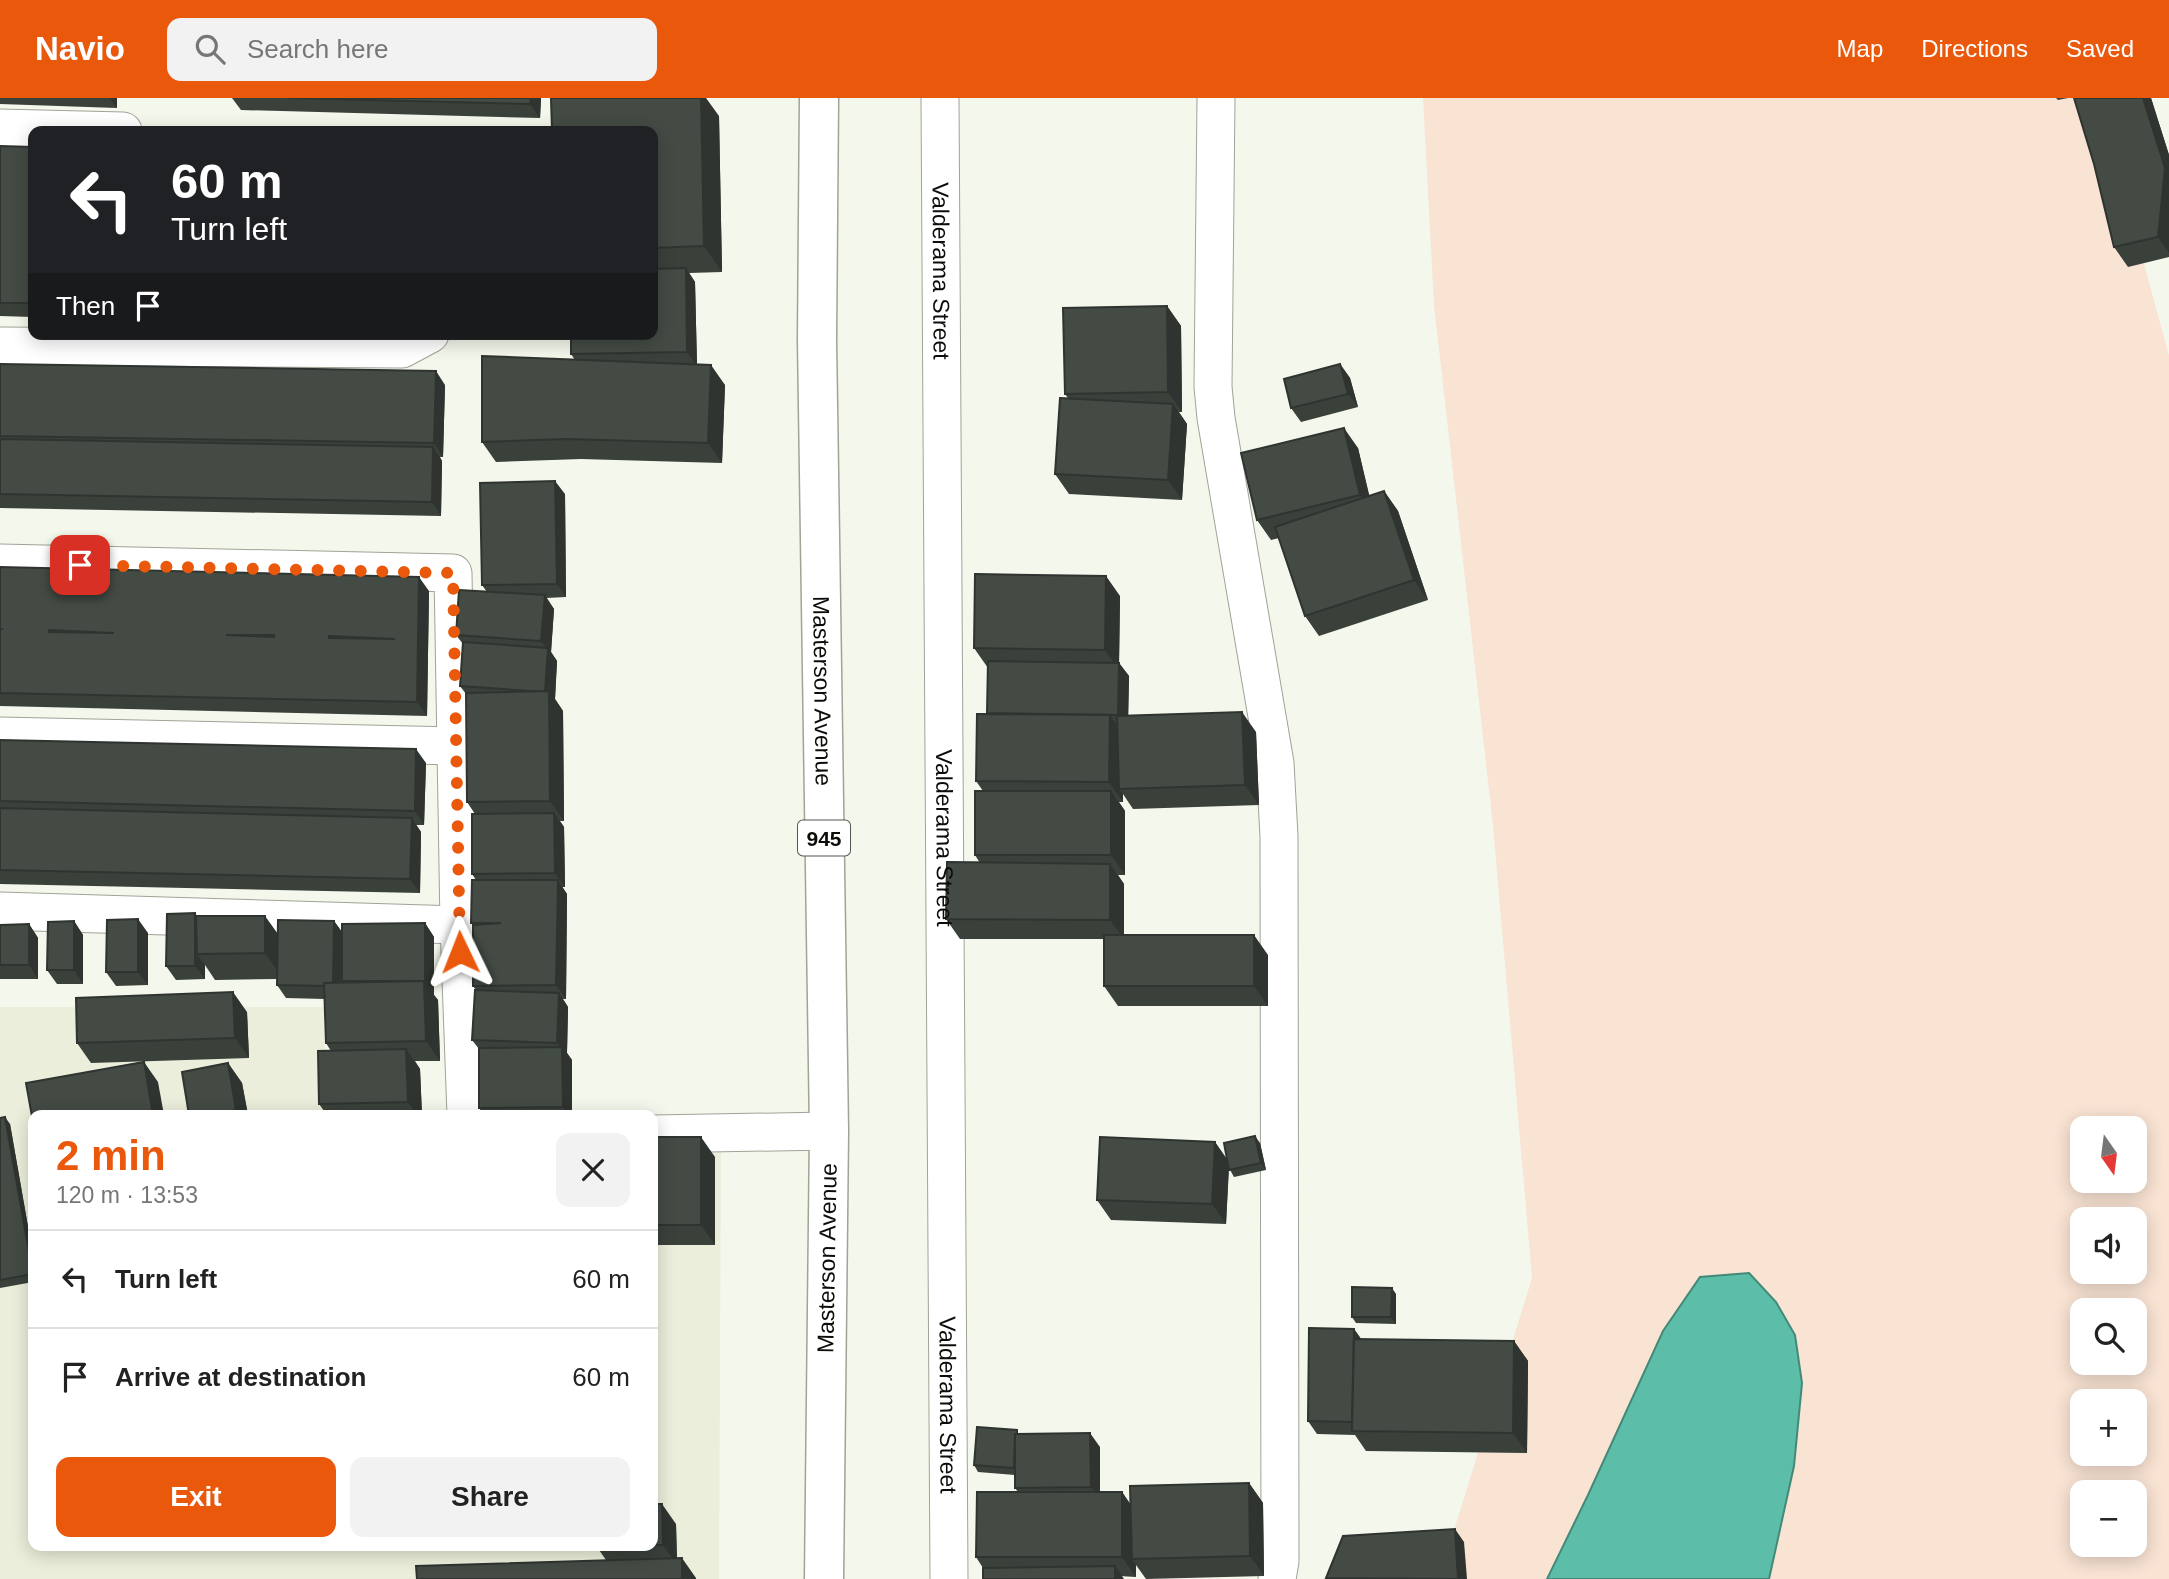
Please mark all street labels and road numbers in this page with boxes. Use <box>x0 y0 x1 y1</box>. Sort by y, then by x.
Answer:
street label: Valderama Street <box>928 182 955 360</box>
street label: Masterson Avenue <box>808 596 837 786</box>
street label: Valderama Street <box>931 749 958 927</box>
road number: 945 <box>798 820 850 856</box>
street label: Masterson Avenue <box>812 1163 842 1353</box>
street label: Valderama Street <box>934 1316 961 1494</box>

